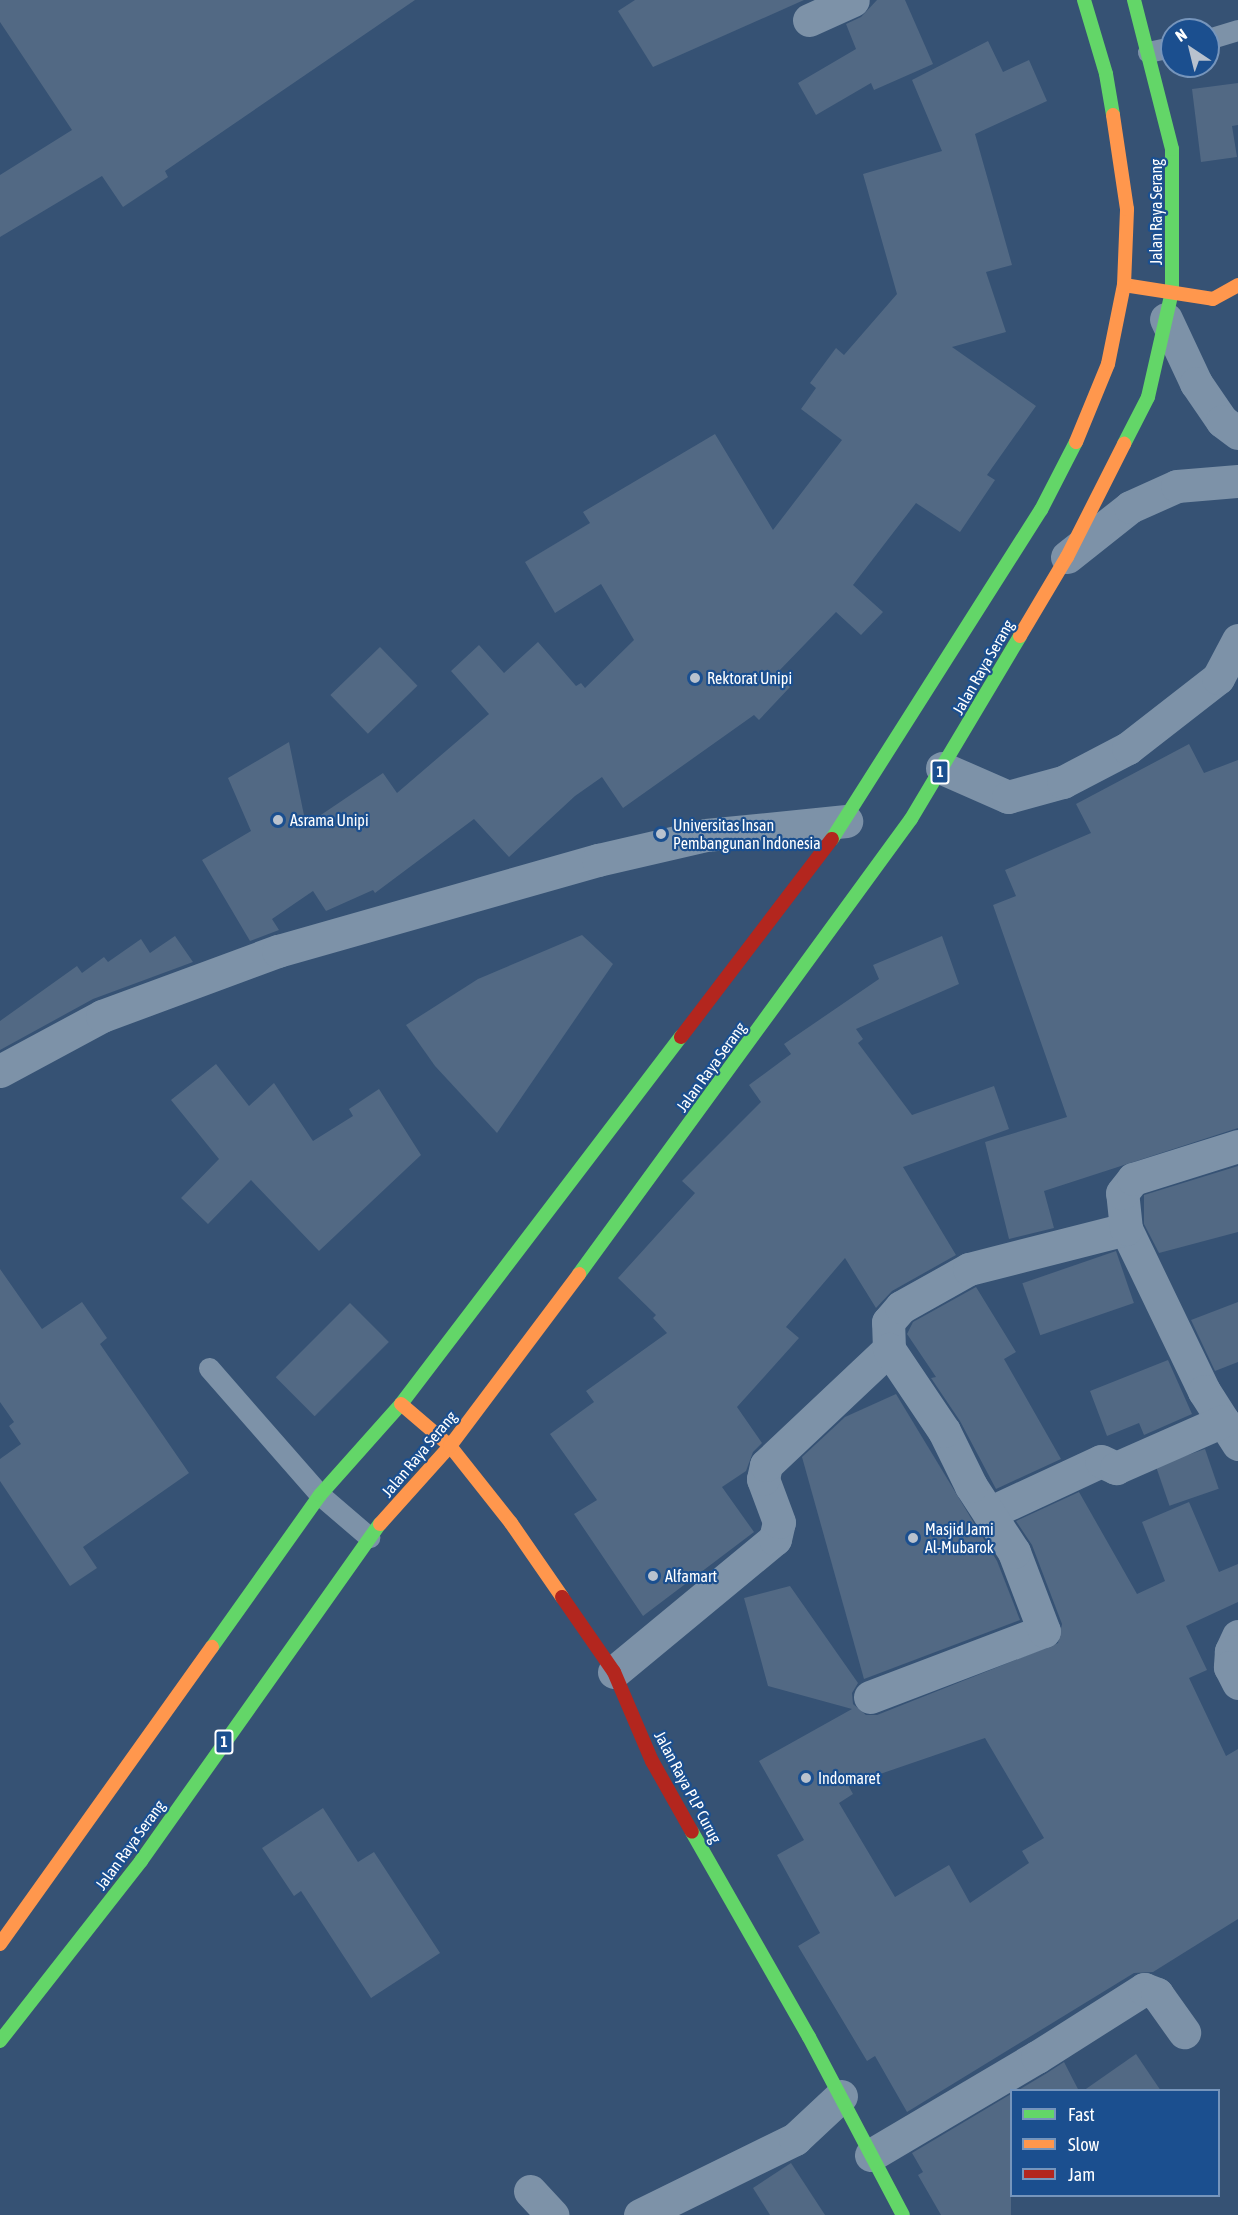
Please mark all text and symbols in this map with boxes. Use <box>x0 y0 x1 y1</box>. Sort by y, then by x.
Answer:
north arrow <box>1160 18 1220 78</box>
text: N <box>1172 25 1190 45</box>
street label: Jalan Raya Serang <box>1146 159 1166 265</box>
street label: Jalan Raya Serang <box>948 616 1018 718</box>
place label: Rektorat Unipi <box>707 668 792 688</box>
marker: Rektorat Unipi <box>688 671 702 685</box>
road number: 1 <box>930 760 950 784</box>
place label: Asrama Unipi <box>290 810 369 830</box>
marker: Asrama Unipi <box>271 813 285 827</box>
place label: Universitas Insan Pembangunan Indonesia <box>673 815 821 853</box>
marker: Universitas Insan Pembangunan Indonesia <box>654 827 668 841</box>
street label: Jalan Raya Serang <box>672 1018 750 1116</box>
street label: Jalan Raya Serang <box>378 1407 460 1501</box>
place label: Masjid Jami Al-Mubarok <box>925 1519 994 1557</box>
marker: Masjid Jami Al-Mubarok <box>906 1531 920 1545</box>
place label: Alfamart <box>665 1566 717 1586</box>
marker: Alfamart <box>646 1569 660 1583</box>
street label: Jalan Raya PLP Curug <box>650 1728 726 1846</box>
road number: 1 <box>214 1730 234 1754</box>
place label: Indomaret <box>818 1768 880 1788</box>
marker: Indomaret <box>799 1771 813 1785</box>
street label: Jalan Raya Serang <box>91 1796 169 1894</box>
legend <box>1010 2089 1220 2197</box>
text: Fast <box>1068 2104 1095 2125</box>
text: Slow <box>1068 2134 1099 2155</box>
text: Jam <box>1068 2164 1095 2185</box>

